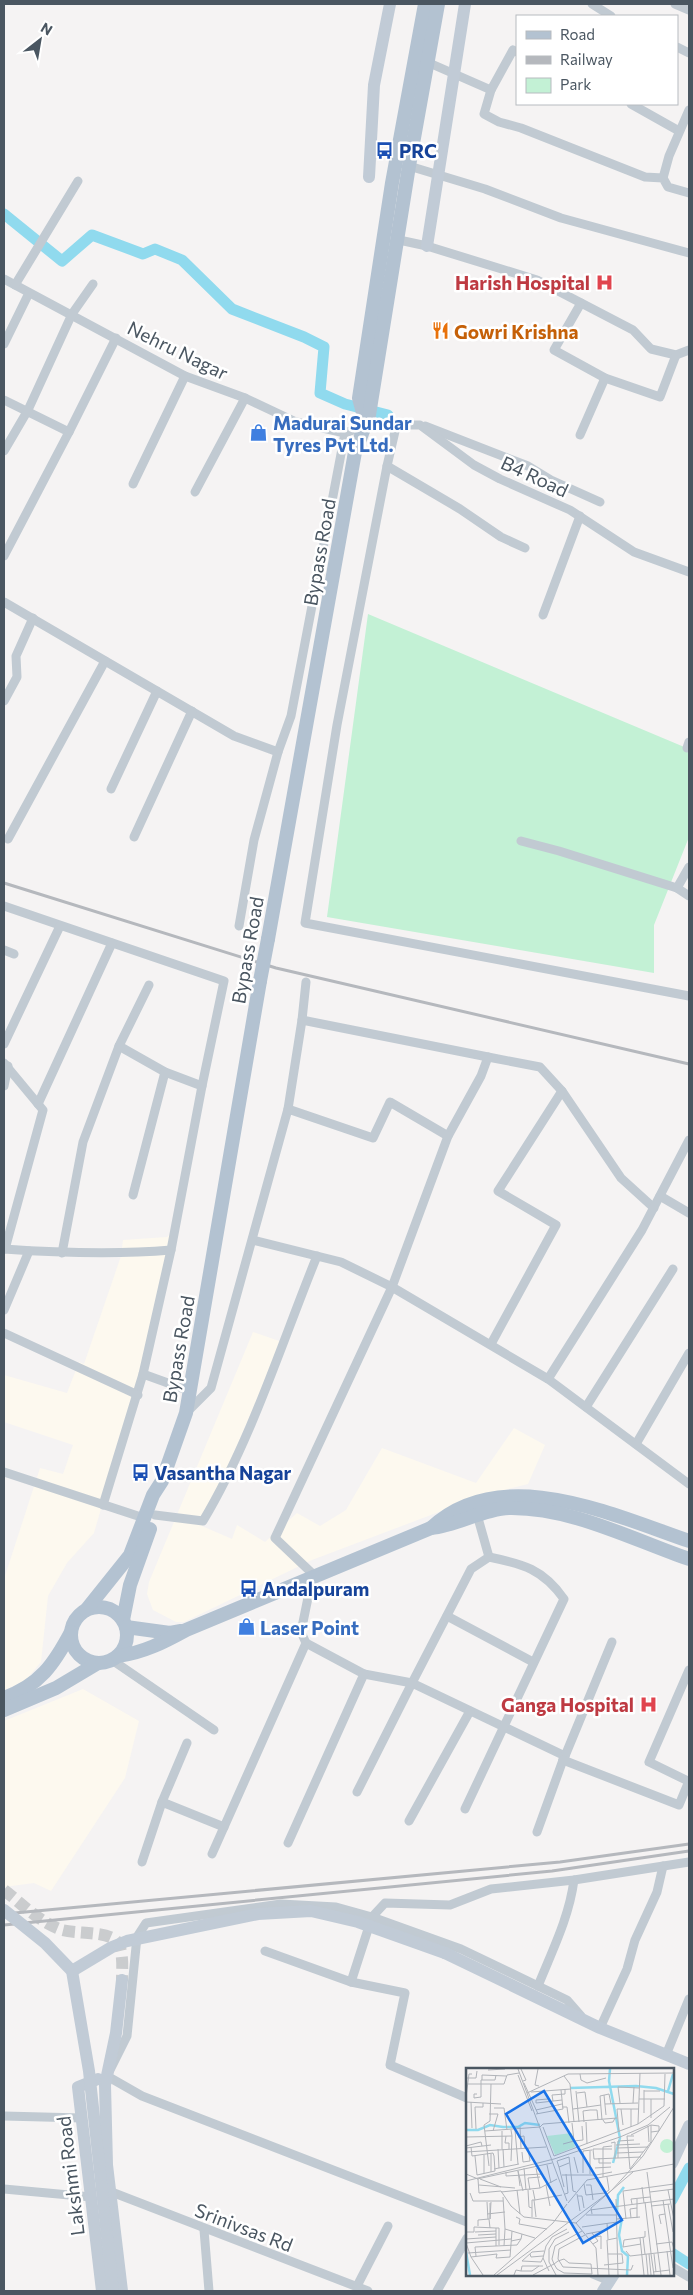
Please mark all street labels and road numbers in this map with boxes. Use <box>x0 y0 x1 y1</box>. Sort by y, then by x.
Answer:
street label: Nehru Nagar <box>124 316 232 384</box>
street label: B4 Road <box>498 450 572 502</box>
street label: Bypass Road <box>298 497 340 607</box>
street label: Bypass Road <box>226 895 268 1005</box>
street label: Bypass Road <box>157 1294 199 1404</box>
street label: Lakshmi Road <box>51 2115 89 2237</box>
street label: Srinivsas Rd <box>192 2198 296 2256</box>

